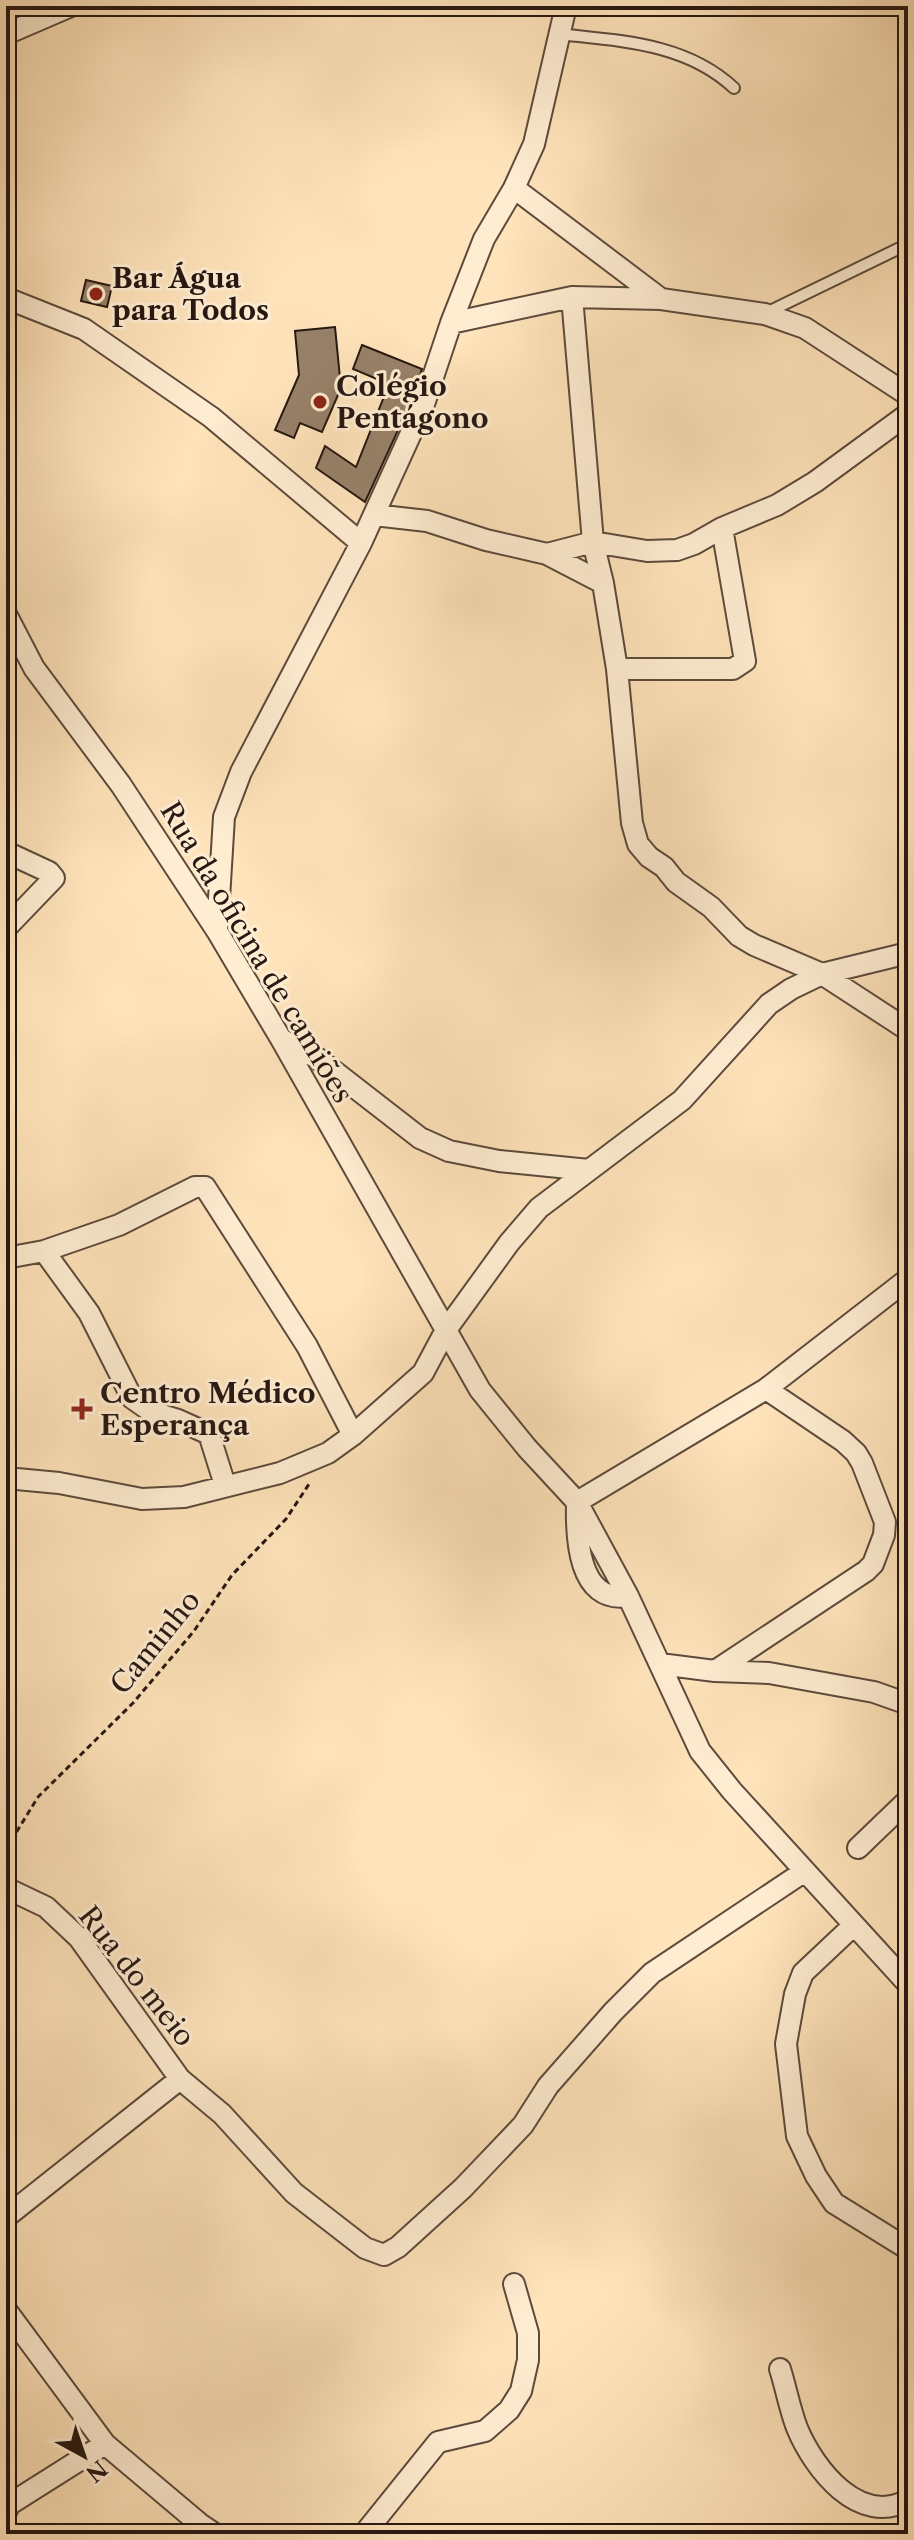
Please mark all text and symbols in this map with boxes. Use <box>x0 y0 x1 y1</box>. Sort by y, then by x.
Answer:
place label: Bar Água para Todos <box>112 261 269 327</box>
marker: Bar Água para Todos <box>87 285 105 303</box>
place label: Colégio Pentágono <box>336 369 489 435</box>
marker: Colégio Pentágono <box>311 393 329 411</box>
street label: Rua da oficina de camiões <box>154 795 360 1109</box>
place label: Centro Médico Esperança <box>100 1376 316 1442</box>
marker: Centro Médico Esperança <box>71 1398 93 1420</box>
street label: Caminho <box>103 1583 207 1701</box>
street label: Rua do meio <box>72 1899 202 2053</box>
north arrow <box>44 2416 124 2496</box>
text: N <box>81 2454 113 2487</box>

